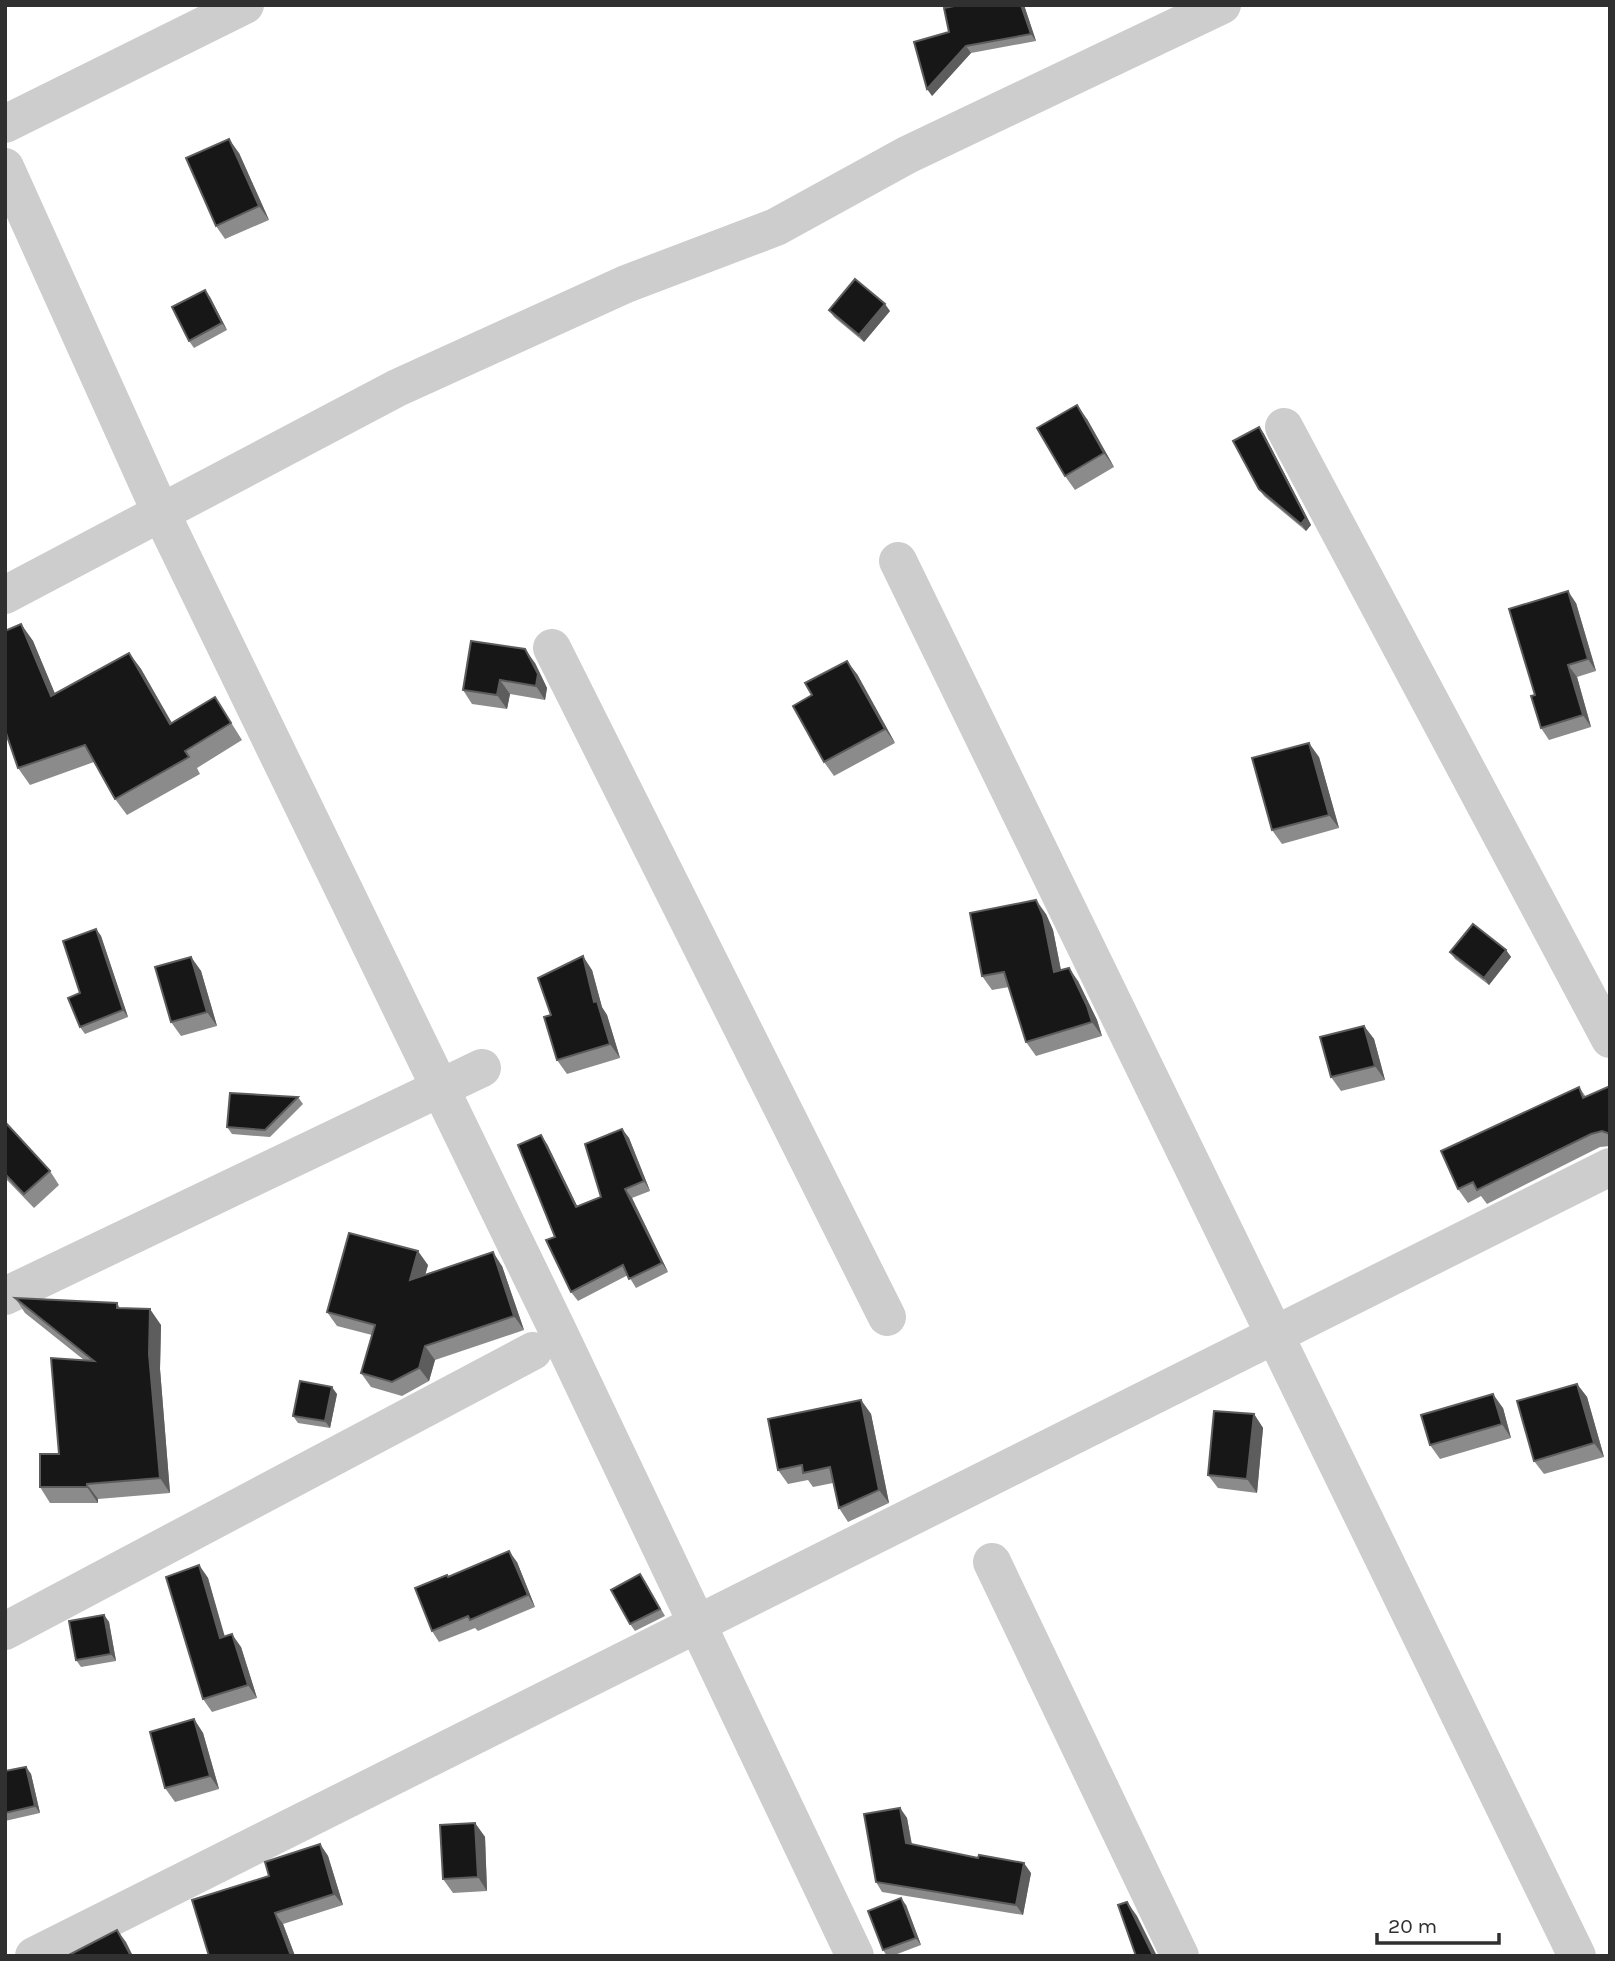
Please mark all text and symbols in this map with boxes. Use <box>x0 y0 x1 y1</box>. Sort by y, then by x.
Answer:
scale bar <box>1377 1902 1500 1946</box>
text: 20 m <box>1388 1914 1437 1938</box>

